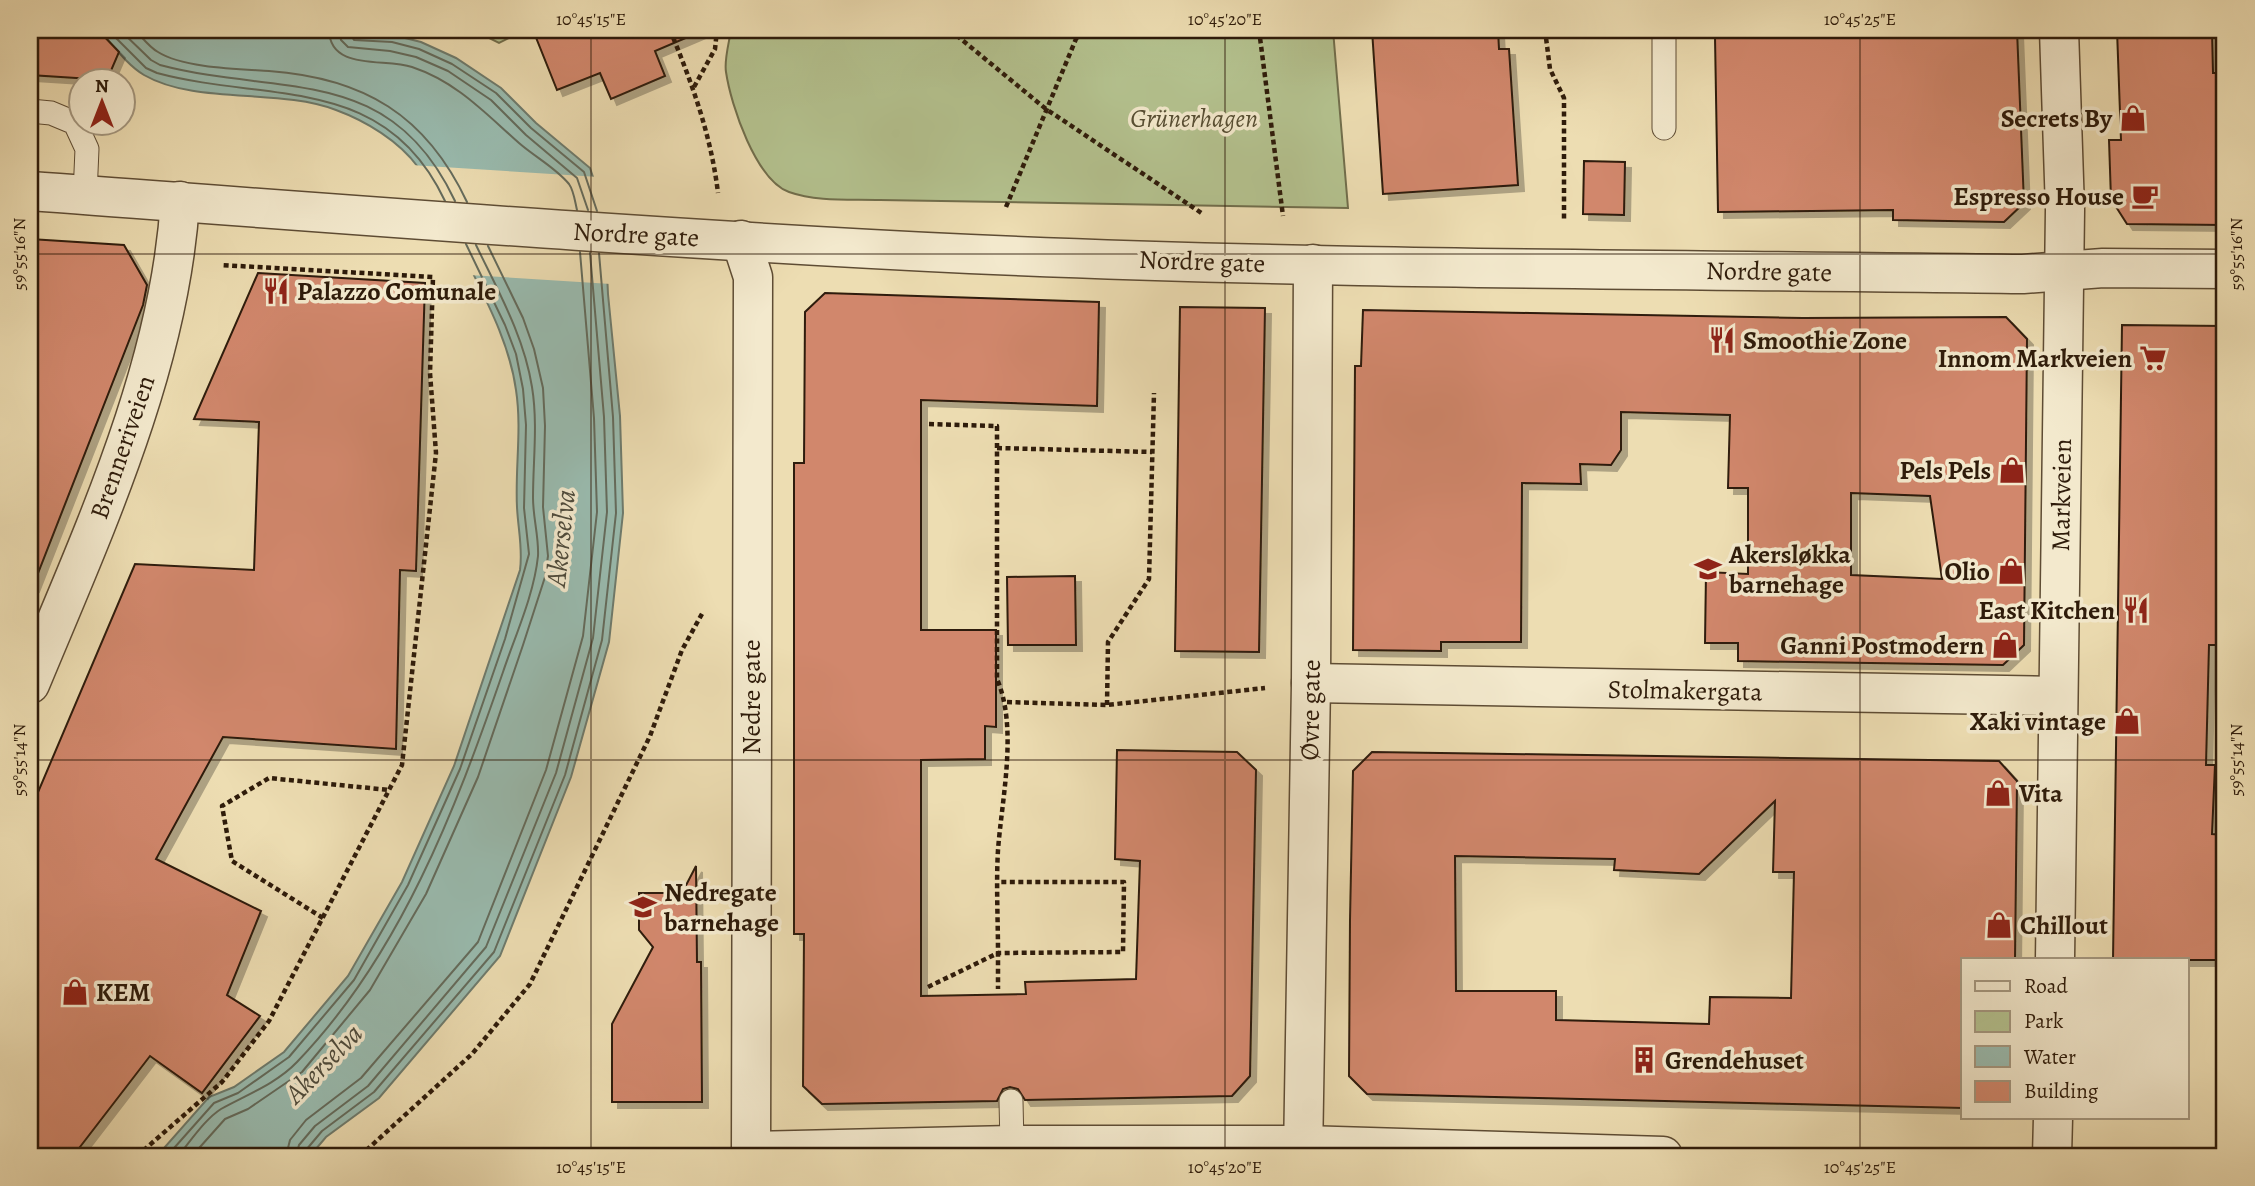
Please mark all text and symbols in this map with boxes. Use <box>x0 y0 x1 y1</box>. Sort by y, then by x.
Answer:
text: 10°45'15"E <box>556 7 626 31</box>
text: 10°45'20"E <box>1188 7 1262 31</box>
text: 10°45'25"E <box>1824 7 1896 31</box>
north arrow <box>66 66 136 136</box>
text: N <box>95 73 109 99</box>
park label: Grünerhagen <box>1130 101 1258 136</box>
place label: Secrets By <box>2001 101 2113 136</box>
shop icon: Secrets By <box>2118 103 2148 133</box>
place label: Espresso House <box>1953 179 2124 214</box>
cafe icon: Espresso House <box>2130 181 2160 211</box>
street label: Nordre gate <box>572 214 700 255</box>
text: 59°55'16"N <box>7 218 31 290</box>
text: 59°55'16"N <box>2224 218 2248 290</box>
street label: Nordre gate <box>1138 242 1266 281</box>
street label: Nordre gate <box>1706 253 1832 290</box>
place label: Palazzo Comunale <box>297 274 496 309</box>
restaurant icon: Palazzo Comunale <box>261 276 291 306</box>
place label: Smoothie Zone <box>1743 323 1907 358</box>
restaurant icon: Smoothie Zone <box>1707 325 1737 355</box>
place label: Innom Markveien <box>1938 341 2132 376</box>
supermarket icon: Innom Markveien <box>2138 343 2168 373</box>
street label: Brenneriveien <box>81 371 163 524</box>
street label: Markveien <box>2043 438 2080 552</box>
place label: Pels Pels <box>1900 453 1991 488</box>
shop icon: Pels Pels <box>1997 455 2027 485</box>
water label: Akerselva <box>537 488 585 591</box>
place label: Akersløkka barnehage <box>1728 537 1851 602</box>
school or university icon: Akersløkka barnehage <box>1693 554 1723 584</box>
place label: Olio <box>1945 554 1990 589</box>
shop icon: Olio <box>1996 556 2026 586</box>
place label: East Kitchen <box>1979 593 2115 628</box>
restaurant icon: East Kitchen <box>2121 595 2151 625</box>
place label: Ganni Postmodern <box>1780 628 1984 663</box>
shop icon: Ganni Postmodern <box>1990 630 2020 660</box>
street label: Nedre gate <box>734 639 769 755</box>
street label: Øvre gate <box>1292 659 1329 761</box>
street label: Stolmakergata <box>1607 672 1763 709</box>
place label: Xaki vintage <box>1970 704 2106 739</box>
shop icon: Xaki vintage <box>2112 706 2142 736</box>
text: 59°55'14"N <box>7 724 31 796</box>
text: 59°55'14"N <box>2224 724 2248 796</box>
place label: Vita <box>2018 776 2063 811</box>
shop icon: Vita <box>1983 778 2013 808</box>
place label: Nedregate barnehage <box>663 875 779 940</box>
school or university icon: Nedregate barnehage <box>628 892 658 922</box>
place label: Chillout <box>2020 908 2108 943</box>
shop icon: Chillout <box>1984 910 2014 940</box>
legend <box>1961 958 2188 1120</box>
text: Road <box>2024 972 2068 1000</box>
place label: KEM <box>96 975 151 1010</box>
shop icon: KEM <box>60 977 90 1007</box>
text: Park <box>2024 1007 2064 1035</box>
water label: Akerselva <box>275 1015 371 1113</box>
place label: Grendehuset <box>1665 1043 1804 1078</box>
text: Water <box>2023 1043 2076 1071</box>
building icon: Grendehuset <box>1629 1045 1659 1075</box>
text: Building <box>2024 1077 2099 1105</box>
text: 10°45'15"E <box>556 1155 626 1179</box>
text: 10°45'20"E <box>1188 1155 1262 1179</box>
text: 10°45'25"E <box>1824 1155 1896 1179</box>

